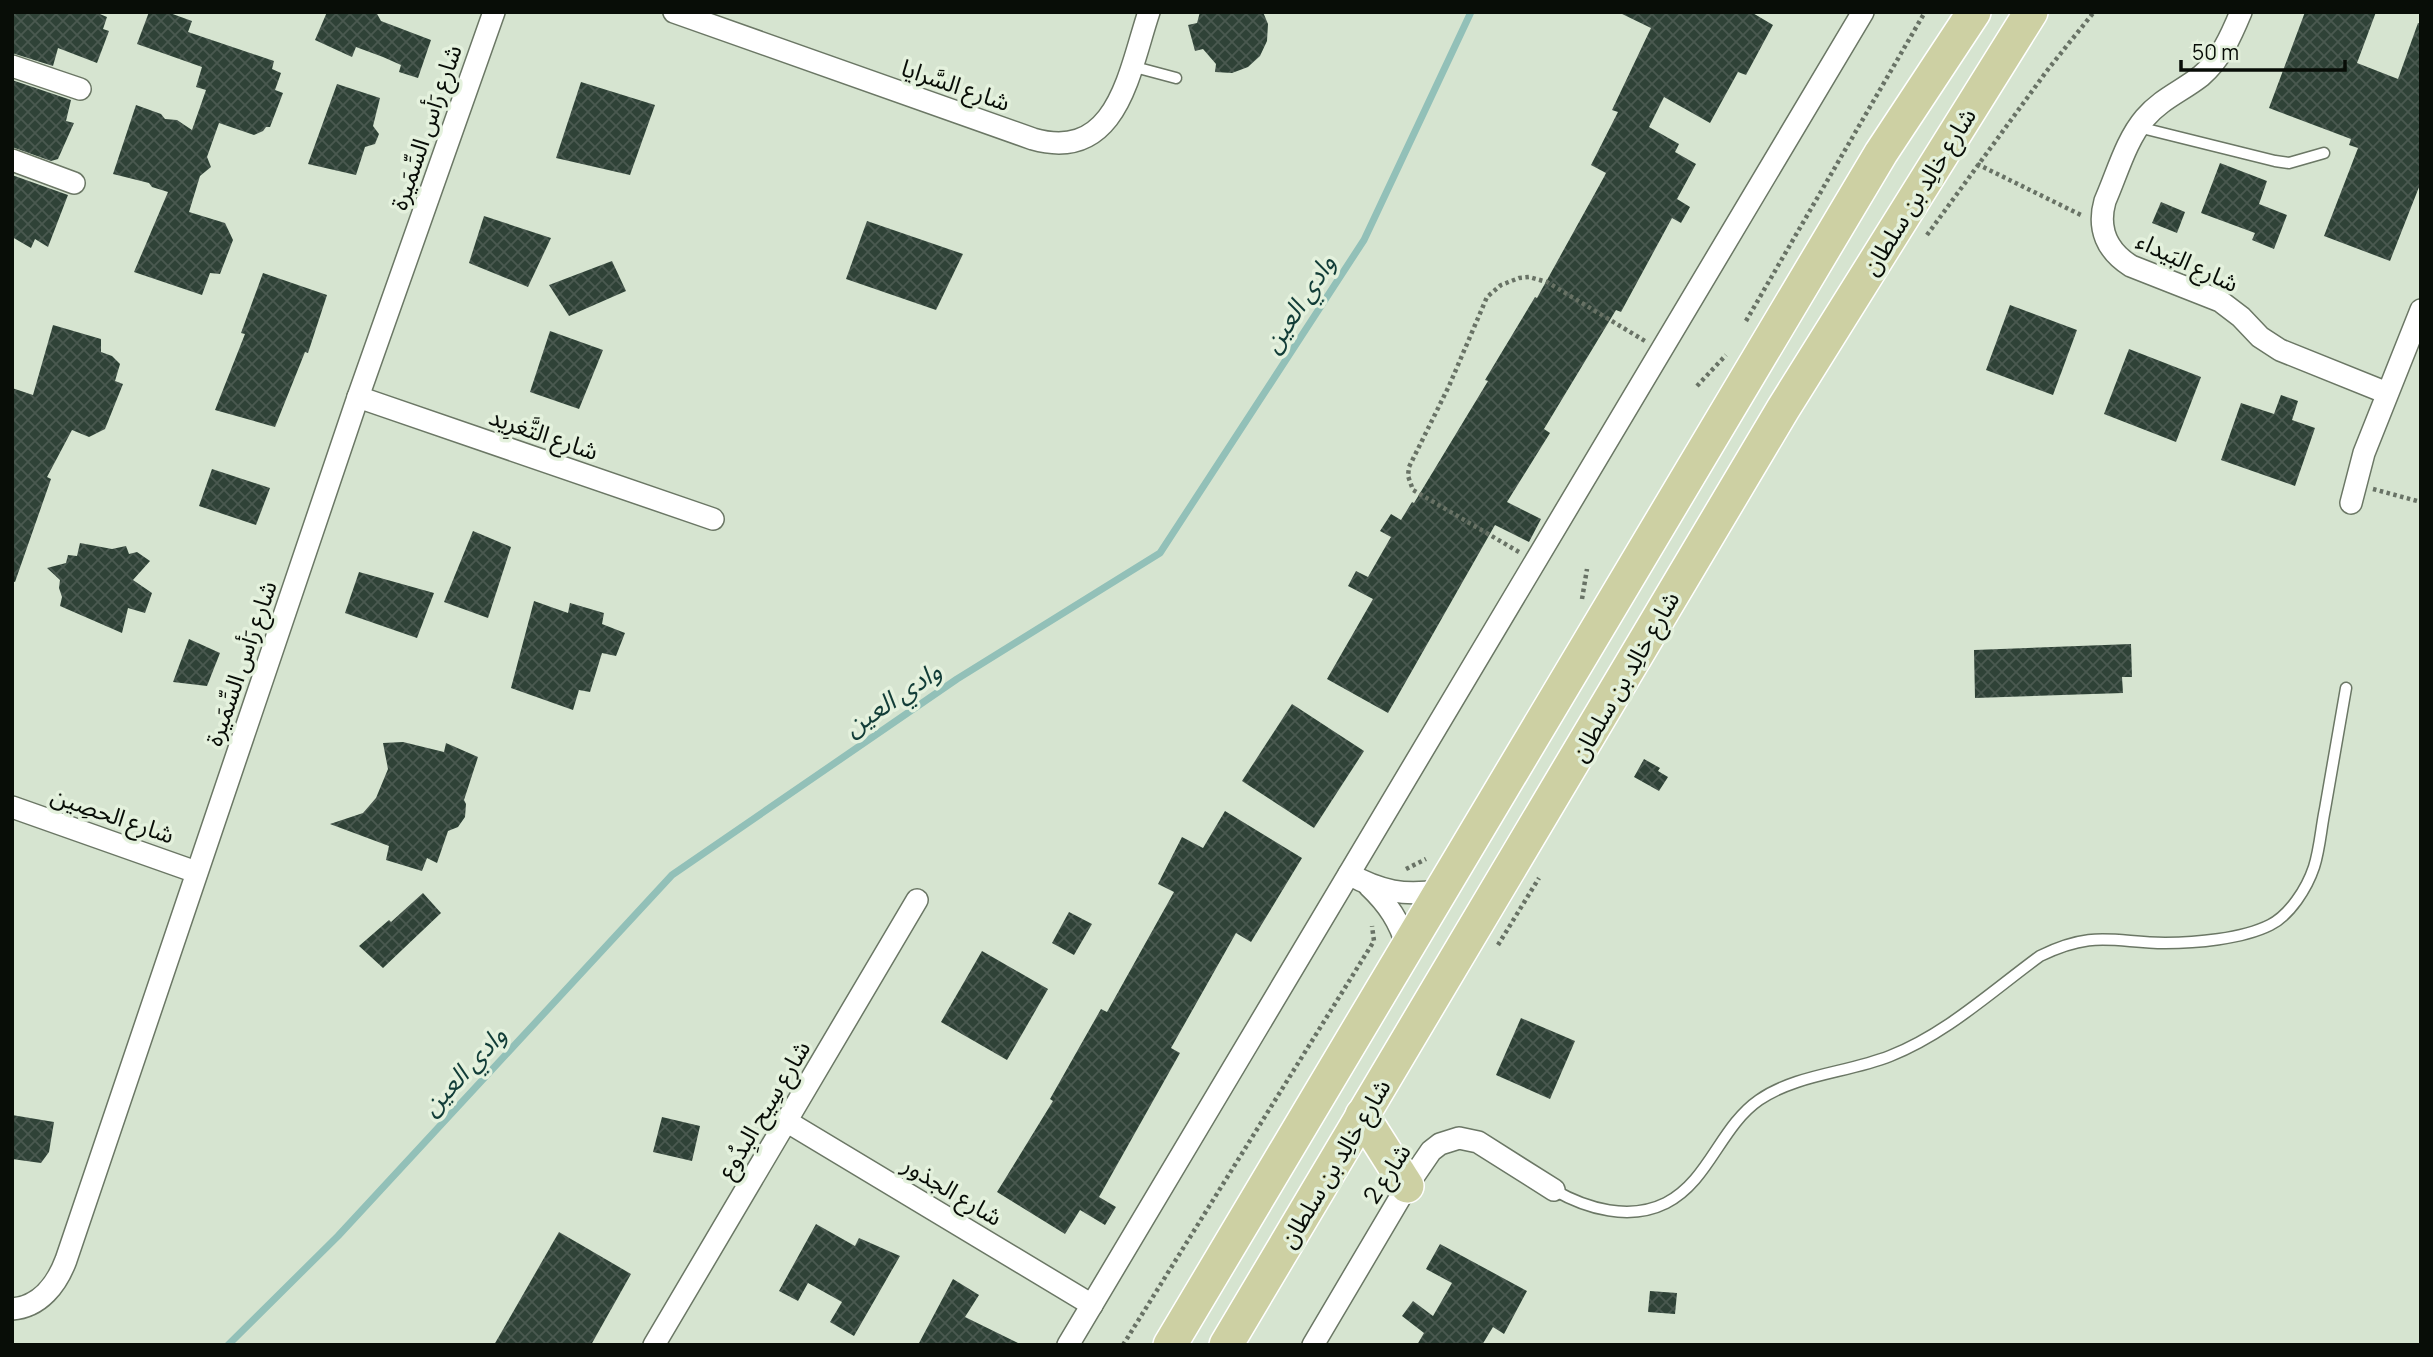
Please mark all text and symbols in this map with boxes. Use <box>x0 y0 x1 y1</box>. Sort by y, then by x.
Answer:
scale bar <box>2181 28 2346 72</box>
text: 50 m <box>2192 38 2239 66</box>
street label: شارع رَأس السِّمَيرة <box>381 40 471 215</box>
street label: شارع السَّرايا <box>897 50 1015 120</box>
street label: شارع خالِد بن سلطان <box>1853 101 1984 282</box>
street label: شارع البَيداء <box>2131 223 2244 301</box>
water label: وادي العين <box>1253 247 1346 361</box>
street label: شارع التَّغرِيد <box>484 399 603 470</box>
street label: شارع رَأس السِّمَيرة <box>196 576 286 751</box>
street label: شارع خالِد بن سلطان <box>1562 585 1688 768</box>
water label: وادي العين <box>836 652 950 746</box>
street label: شارع الحصِين <box>46 778 179 852</box>
water label: وادي العين <box>412 1017 516 1125</box>
street label: شارع سِيح البِدُوع <box>709 1034 819 1186</box>
street label: شارع خالِد بن سلطان <box>1270 1072 1399 1255</box>
street label: شارع 2 <box>1354 1137 1419 1210</box>
street label: شارع الجذور <box>895 1147 1009 1234</box>

